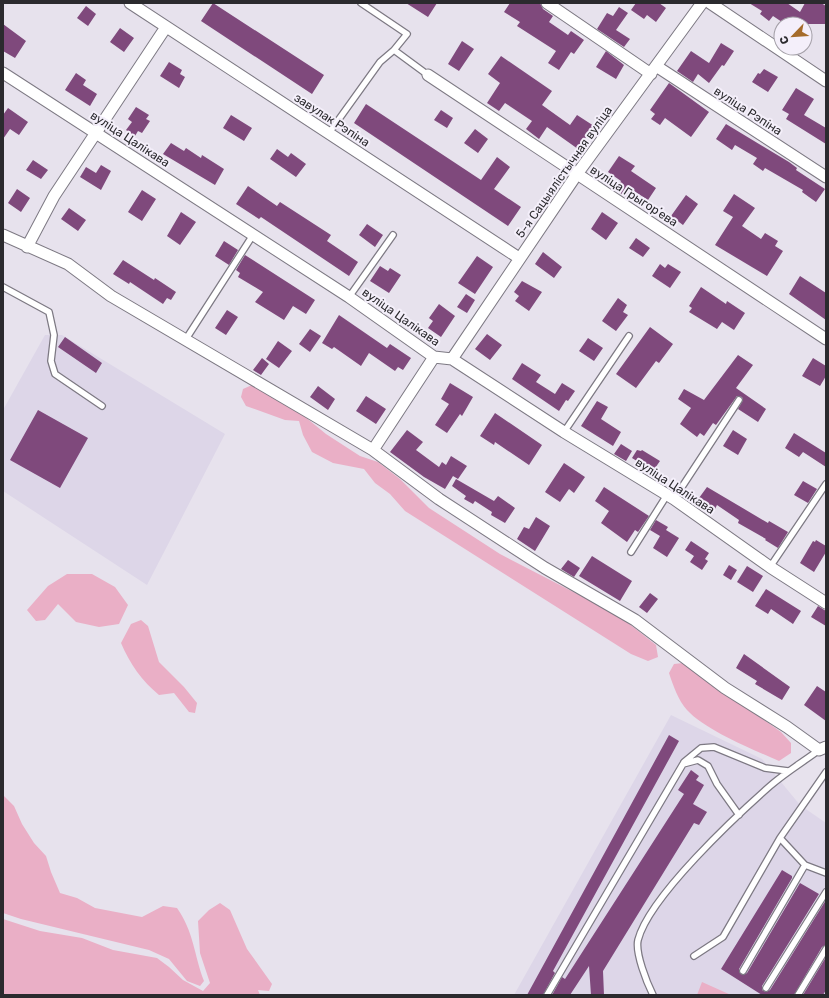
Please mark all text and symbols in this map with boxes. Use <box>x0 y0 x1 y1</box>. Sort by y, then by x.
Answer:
north arrow <box>773 16 813 56</box>
text: С <box>777 34 792 46</box>
street label: вуліца Рэпіна <box>711 84 785 138</box>
street label: завулак Рэпіна <box>292 90 372 150</box>
street label: 5-я Сацыялістычная вуліца <box>513 103 615 241</box>
street label: вуліца Цалікава <box>88 108 172 170</box>
street label: вуліца Грыгорʼева <box>588 163 680 229</box>
street label: вуліца Цалікава <box>360 285 442 349</box>
street label: вуліца Цалікава <box>633 455 717 517</box>

